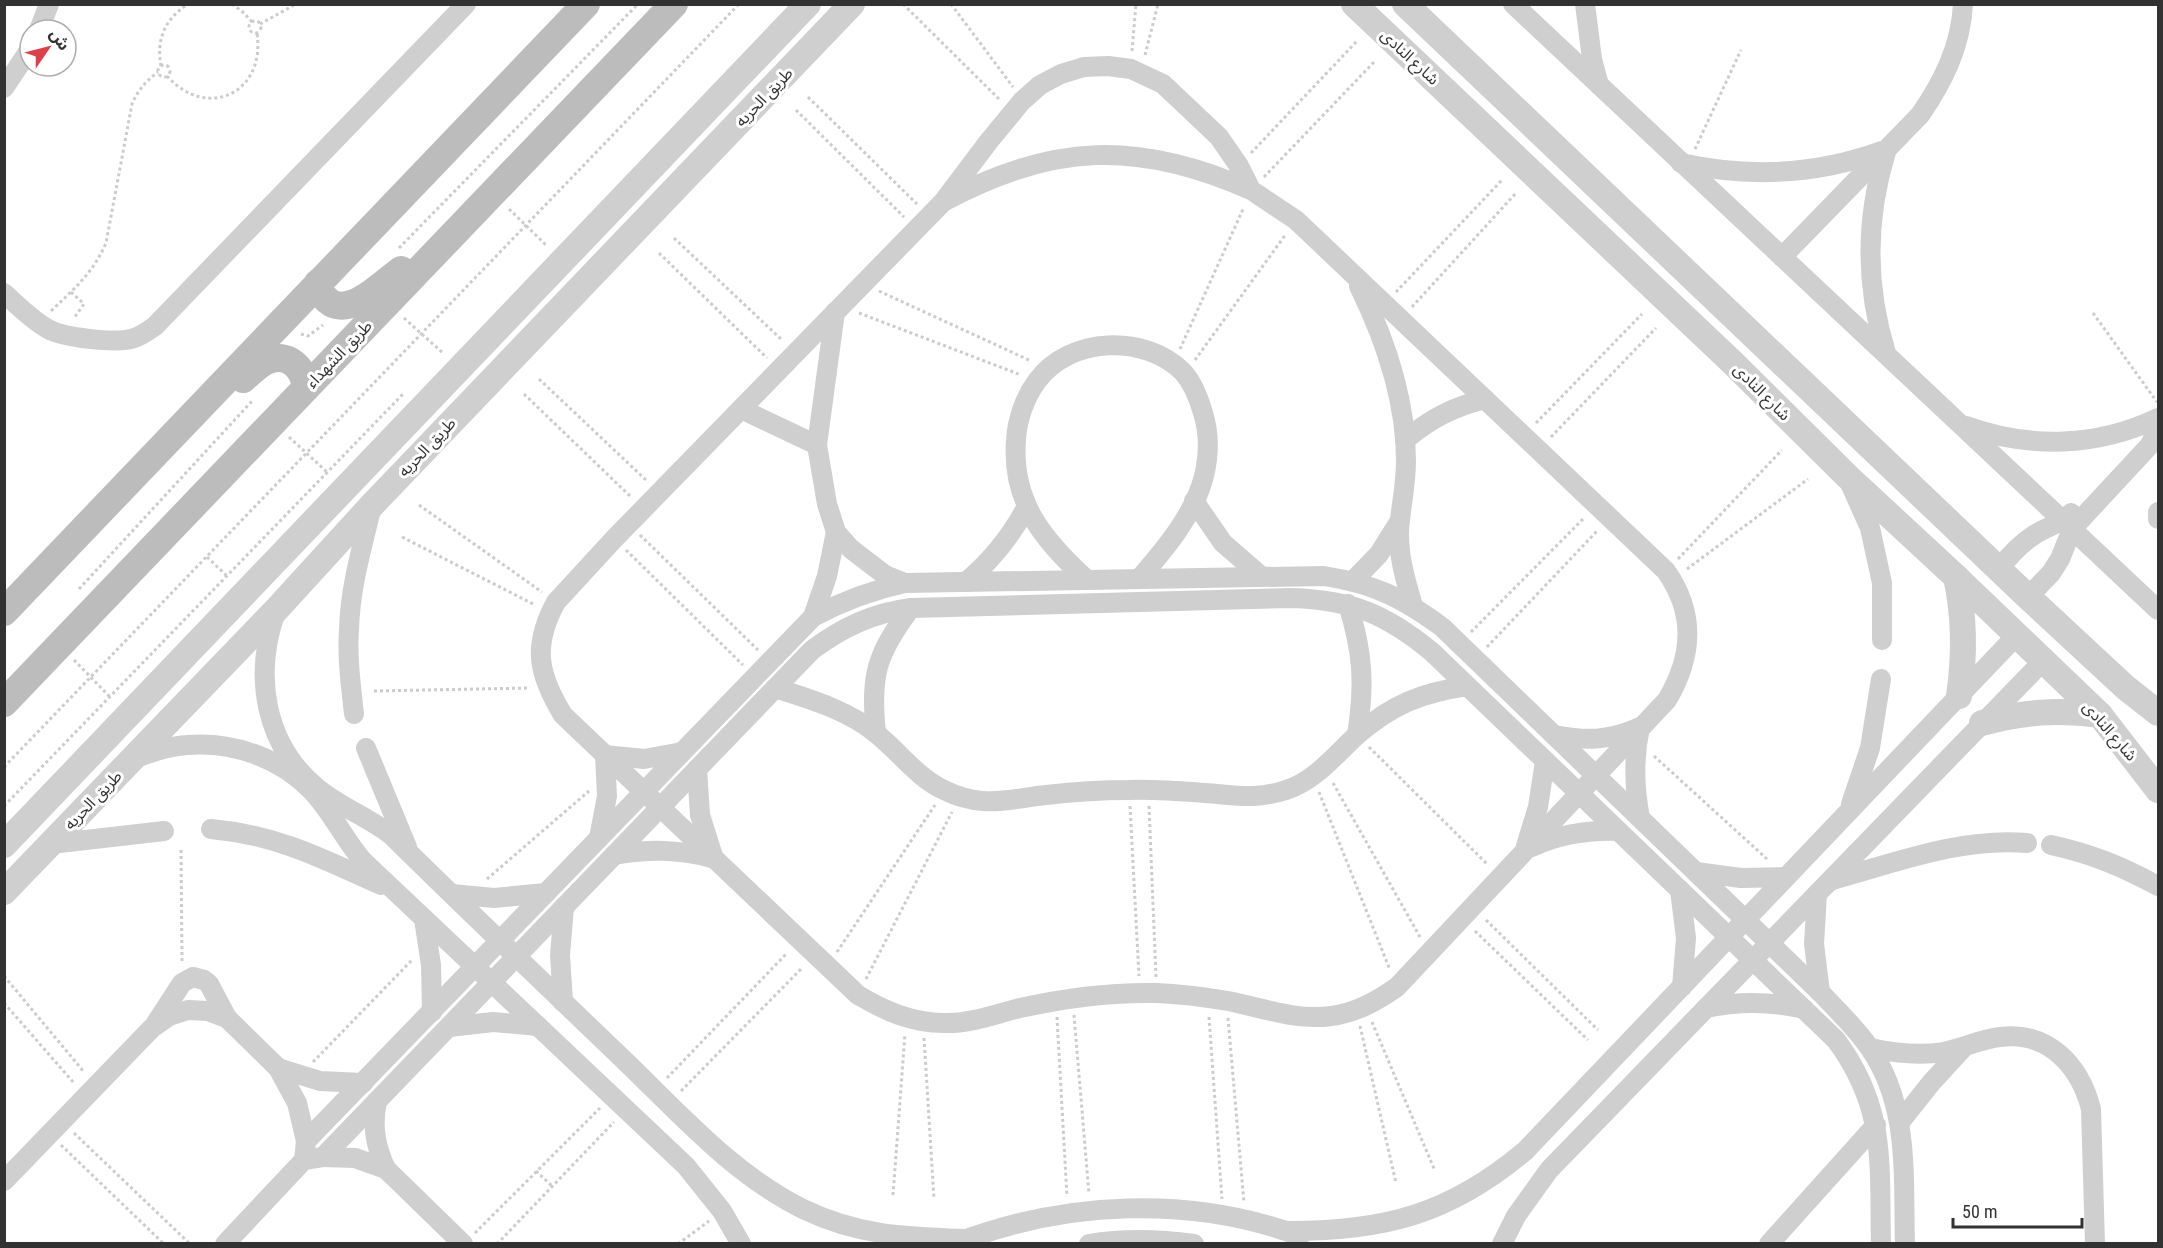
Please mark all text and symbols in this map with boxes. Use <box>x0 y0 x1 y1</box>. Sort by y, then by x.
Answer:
north arrow <box>18 18 78 78</box>
text: ش <box>46 25 74 54</box>
street label: شارع النادى <box>1375 25 1443 91</box>
street label: طريق الحريه <box>731 63 798 131</box>
street label: طريق الشهداء <box>302 316 377 392</box>
street label: شارع النادى <box>1727 360 1794 427</box>
street label: طريق الحريه <box>394 413 461 481</box>
street label: شارع النادى <box>2077 697 2141 767</box>
street label: طريق الحريه <box>60 766 127 834</box>
scale bar <box>1953 1191 2082 1229</box>
text: 50 m <box>1962 1201 1997 1222</box>

